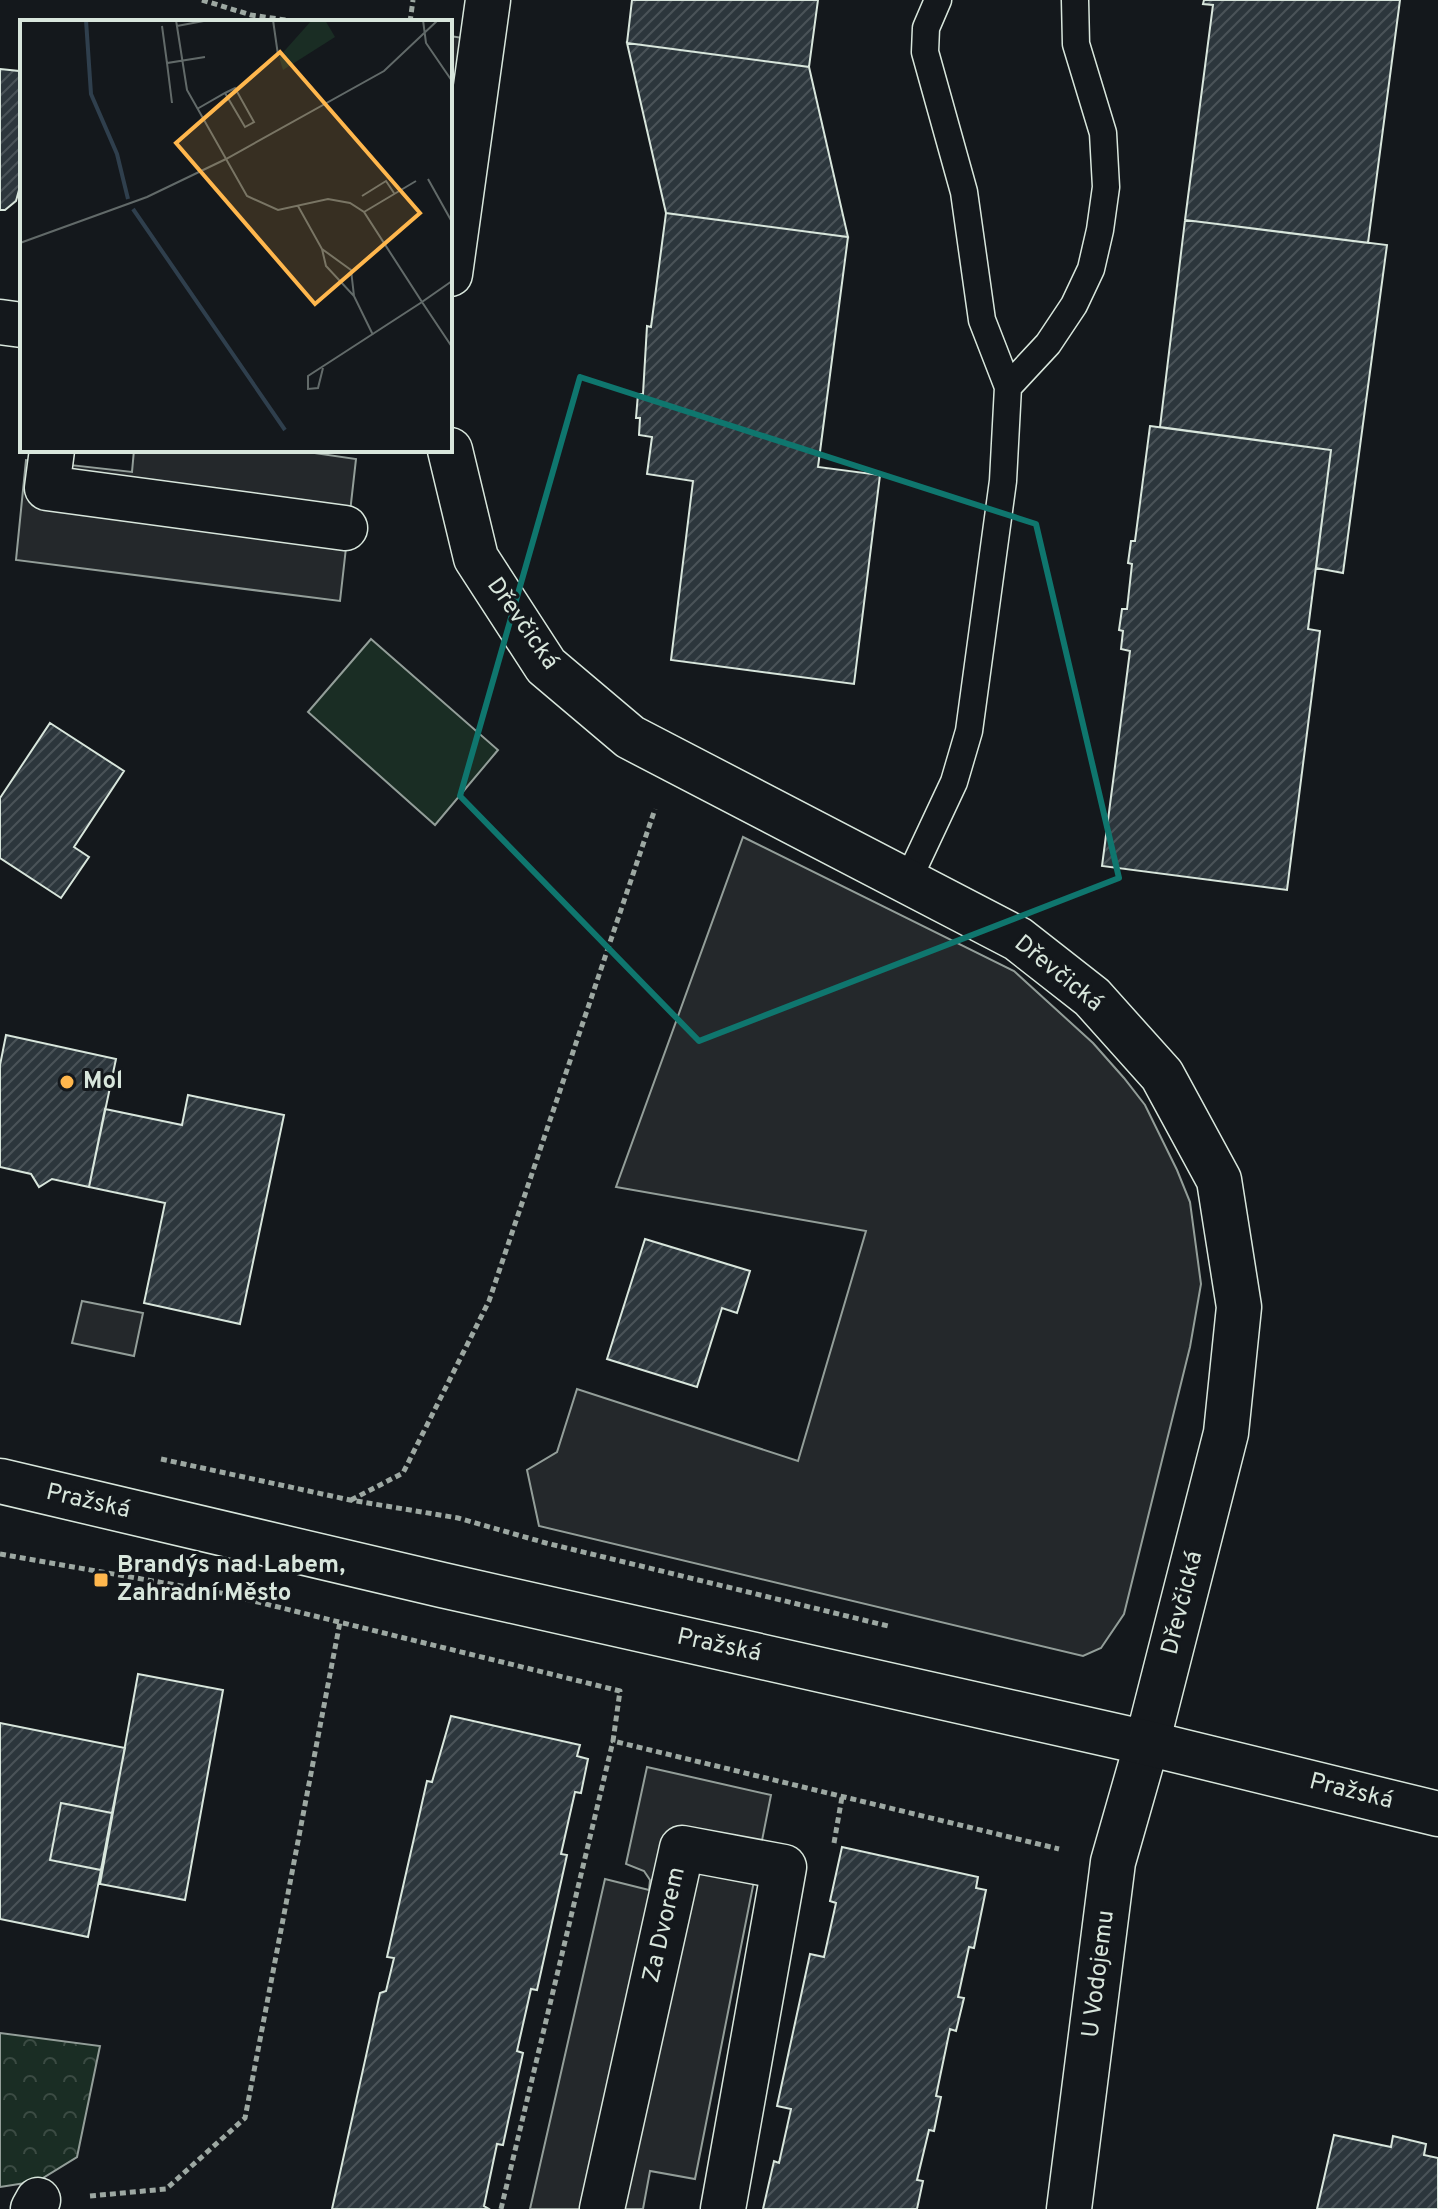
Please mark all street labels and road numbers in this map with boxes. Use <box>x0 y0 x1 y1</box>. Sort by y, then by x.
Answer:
street label: Dřevčická <box>479 572 565 676</box>
street label: Dřevčická <box>1007 929 1109 1019</box>
street label: Pražská <box>43 1478 133 1526</box>
street label: Dřevčická <box>1156 1548 1210 1658</box>
street label: Pražská <box>674 1622 764 1670</box>
street label: Pražská <box>1306 1767 1396 1817</box>
street label: Za Dvorem <box>637 1864 693 1986</box>
street label: U Vodojemu <box>1076 1908 1122 2040</box>

